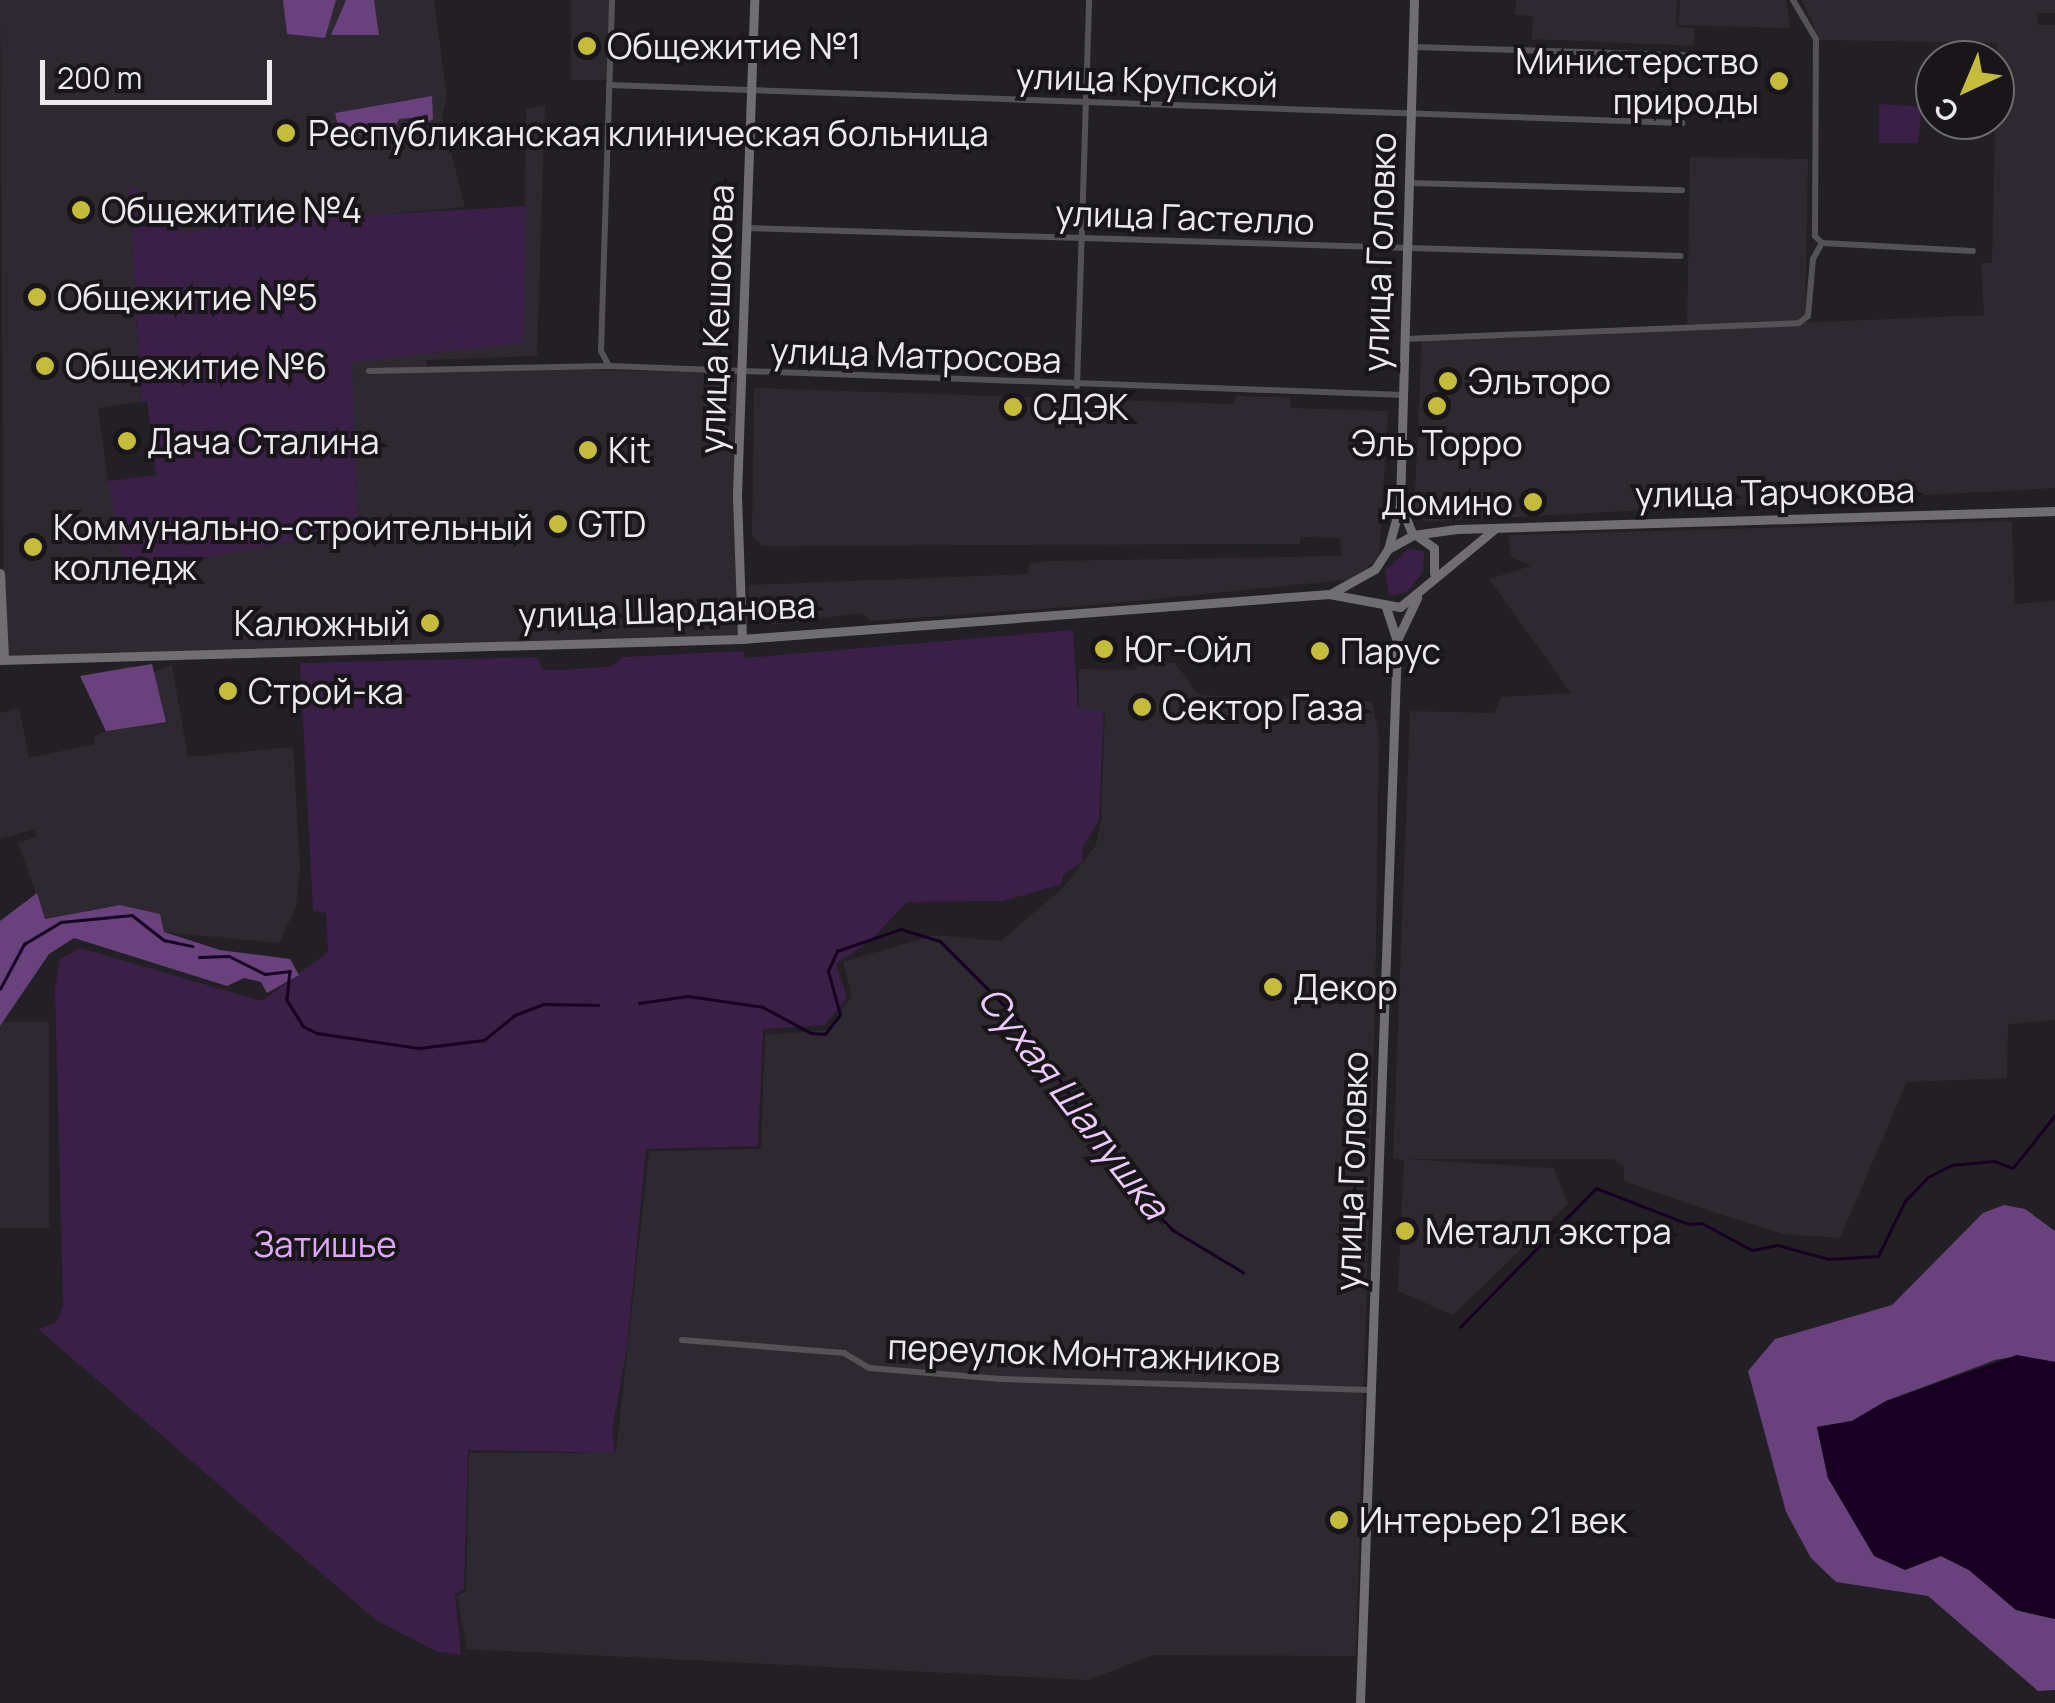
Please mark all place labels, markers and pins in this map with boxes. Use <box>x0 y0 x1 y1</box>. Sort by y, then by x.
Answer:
place label: Общежитие №1 <box>607 25 861 67</box>
marker: Общежитие №1 <box>576 35 598 57</box>
place label: Министерство природы <box>1515 40 1759 122</box>
marker: Министерство природы <box>1768 70 1790 92</box>
place label: Республиканская клиническая больница <box>308 112 989 154</box>
marker: Республиканская клиническая больница <box>273 120 299 146</box>
place label: Общежитие №4 <box>101 189 362 231</box>
marker: Общежитие №4 <box>70 199 92 221</box>
place label: Общежитие №5 <box>57 276 318 318</box>
marker: Общежитие №5 <box>26 286 48 308</box>
place label: Общежитие №6 <box>65 345 327 387</box>
marker: Общежитие №6 <box>34 355 56 377</box>
place label: Эльторо <box>1468 360 1611 402</box>
marker: Эльторо <box>1437 370 1459 392</box>
place label: СДЭК <box>1033 386 1129 428</box>
marker: Эль Торро <box>1426 395 1448 417</box>
marker: СДЭК <box>1002 396 1024 418</box>
place label: Дача Сталина <box>147 420 379 462</box>
place label: Эль Торро <box>1351 422 1523 464</box>
place label: Kit <box>608 429 651 471</box>
marker: Дача Сталина <box>116 430 138 452</box>
marker: Kit <box>577 439 599 461</box>
place label: Домино <box>1381 481 1513 523</box>
marker: Домино <box>1522 491 1544 513</box>
place label: GTD <box>578 503 646 545</box>
place label: Коммунально-строительный колледж <box>53 506 533 588</box>
marker: GTD <box>547 513 569 535</box>
marker: Коммунально-строительный колледж <box>22 536 44 558</box>
place label: Калюжный <box>234 602 410 644</box>
marker: Калюжный <box>419 612 441 634</box>
place label: Юг-Ойл <box>1124 628 1252 670</box>
place label: Парус <box>1340 630 1441 672</box>
marker: Юг-Ойл <box>1093 638 1115 660</box>
marker: Парус <box>1309 640 1331 662</box>
place label: Строй-ка <box>248 670 404 712</box>
marker: Строй-ка <box>217 680 239 702</box>
place label: Сектор Газа <box>1162 686 1363 728</box>
marker: Сектор Газа <box>1131 696 1153 718</box>
place label: Декор <box>1293 966 1398 1008</box>
marker: Декор <box>1262 976 1284 998</box>
place label: Металл экстра <box>1425 1210 1672 1252</box>
marker: Металл экстра <box>1394 1220 1416 1242</box>
place label: Интерьер 21 век <box>1359 1499 1627 1541</box>
marker: Интерьер 21 век <box>1328 1509 1350 1531</box>

